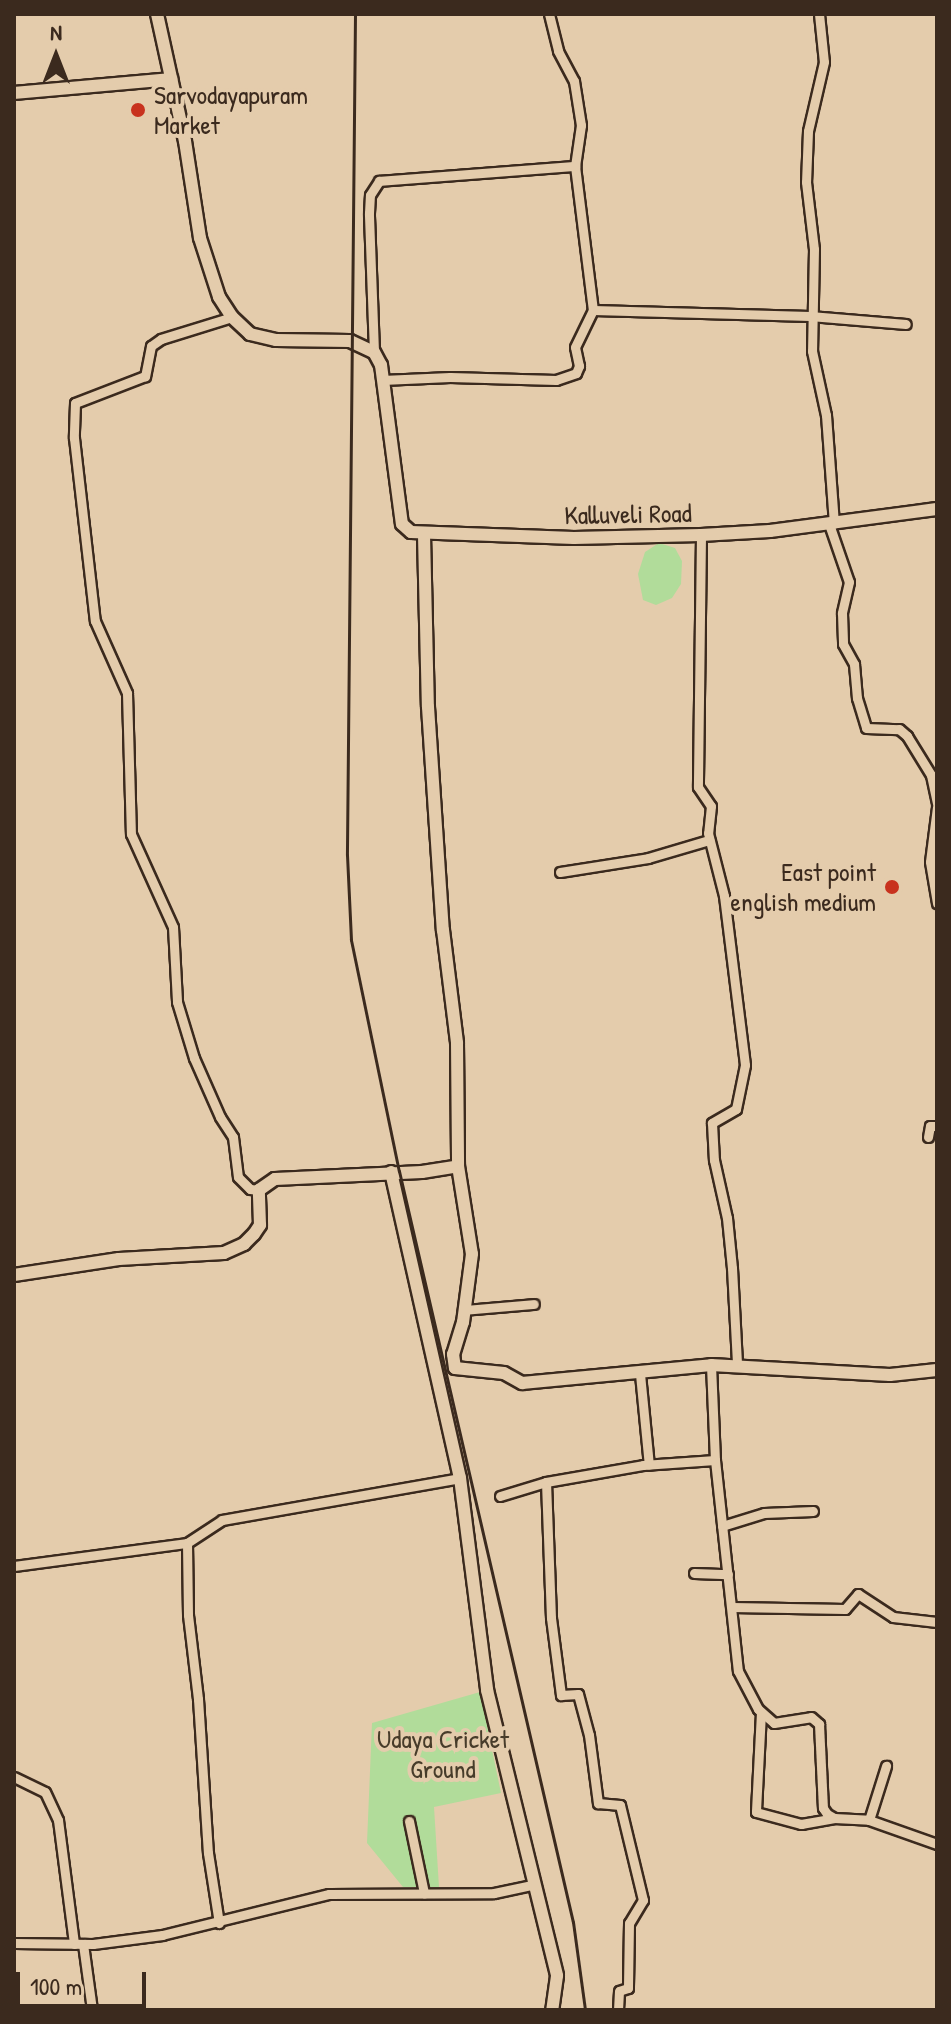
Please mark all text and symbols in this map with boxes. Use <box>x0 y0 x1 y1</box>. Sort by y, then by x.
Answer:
north arrow <box>16 16 96 96</box>
text: N <box>50 17 62 47</box>
place label: Sarvodayapuram Market <box>154 79 308 140</box>
marker: Sarvodayapuram Market <box>129 101 147 119</box>
street label: Kalluveli Road <box>564 497 692 531</box>
place label: East point english medium <box>731 856 876 918</box>
marker: East point english medium <box>883 878 901 896</box>
park label: Udaya Cricket Ground <box>377 1723 509 1784</box>
scale bar <box>20 1956 150 2006</box>
text: 100 m <box>30 1970 82 2002</box>

